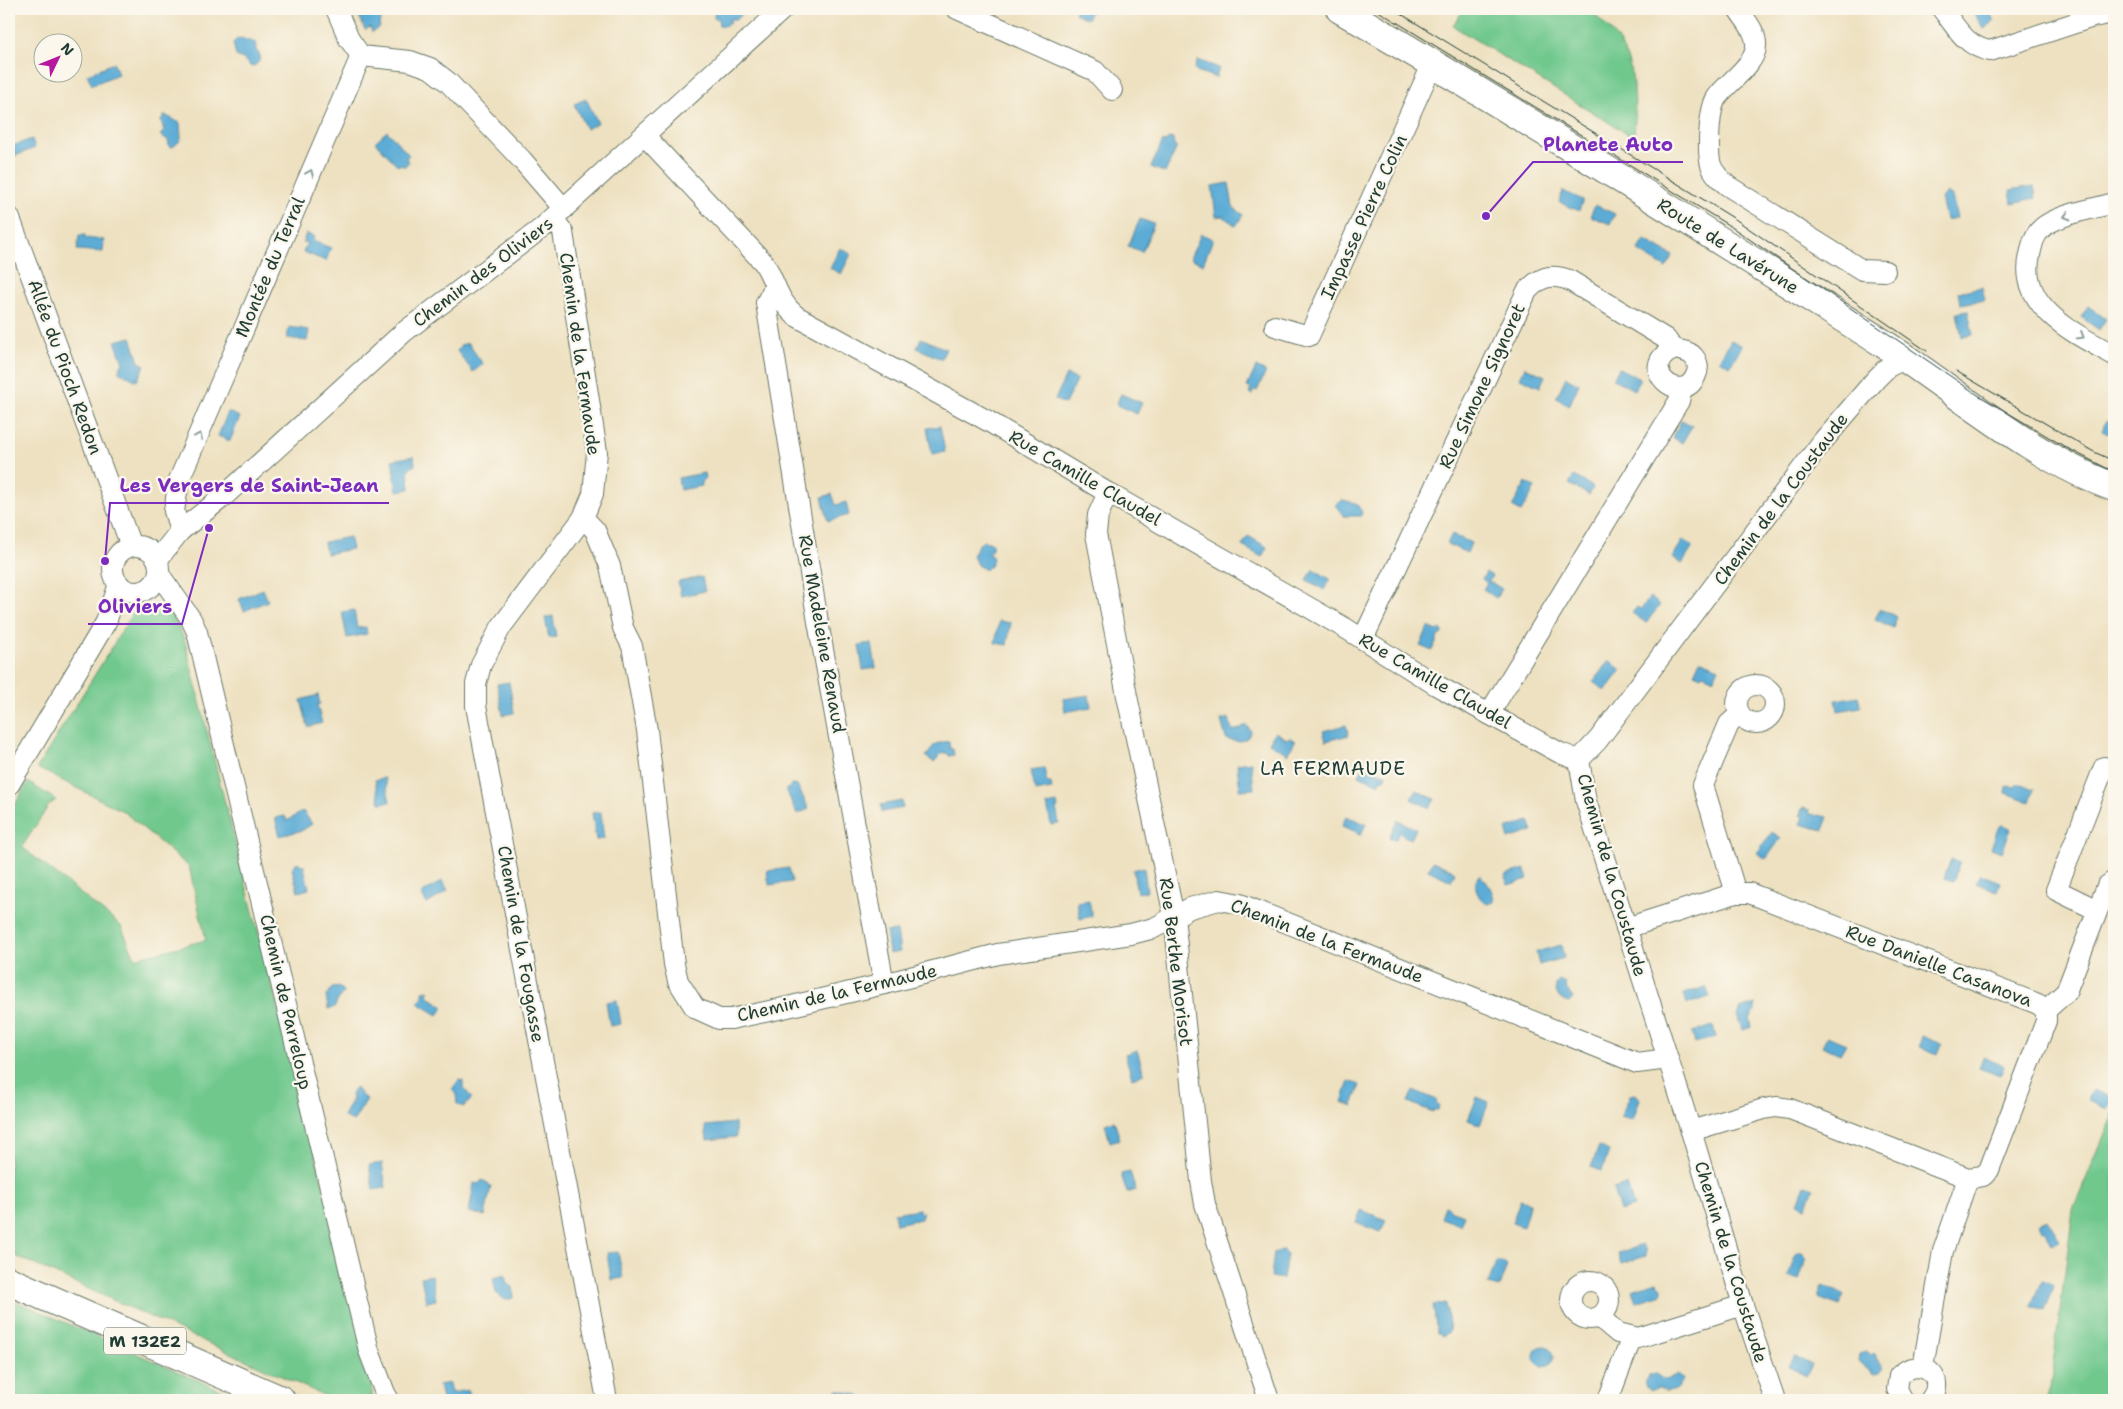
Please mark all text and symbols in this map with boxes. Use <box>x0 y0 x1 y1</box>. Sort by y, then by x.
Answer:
north arrow <box>32 32 82 82</box>
text: N <box>57 39 78 59</box>
callout: Planete Auto <box>1533 128 1683 162</box>
street label: Impasse Pierre Colin <box>1315 131 1413 303</box>
text: Planete Auto <box>1543 132 1673 157</box>
one-way arrow <box>303 169 314 178</box>
street label: Montée du Terral <box>229 192 311 341</box>
street label: Route de Lavérune <box>1652 193 1804 299</box>
one-way arrow <box>2063 210 2072 221</box>
street label: Chemin des Oliviers <box>408 211 558 333</box>
street label: Chemin de la Fermaude <box>554 251 606 457</box>
street label: Allée du Pioch Redon <box>22 276 108 458</box>
street label: Rue Simone Signoret <box>1433 299 1531 473</box>
one-way arrow <box>2075 330 2084 340</box>
street label: Chemin de la Coustaude <box>1708 408 1854 590</box>
street label: Rue Camille Claudel <box>1004 425 1166 532</box>
one-way arrow <box>192 432 203 441</box>
callout: Les Vergers de Saint-Jean <box>110 469 389 503</box>
text: Les Vergers de Saint-Jean <box>119 473 379 498</box>
street label: Rue Madeleine Renaud <box>793 533 851 735</box>
callout: Oliviers <box>88 590 182 624</box>
text: Oliviers <box>98 594 172 619</box>
street label: Rue Camille Claudel <box>1354 628 1516 735</box>
district label: LA FERMAUDE <box>1260 756 1406 781</box>
street label: Chemin de la Coustaude <box>1572 771 1652 979</box>
street label: Chemin de la Fougasse <box>492 844 550 1044</box>
street label: Rue Berthe Morisot <box>1154 876 1198 1048</box>
street label: Chemin de la Fermaude <box>1227 893 1427 989</box>
street label: Chemin de Parreloup <box>254 912 318 1092</box>
street label: Rue Danielle Casanova <box>1842 919 2036 1013</box>
street label: Chemin de la Fermaude <box>735 958 939 1028</box>
street label: Chemin de la Coustaude <box>1689 1158 1773 1366</box>
road number: M 132E2 <box>104 1328 186 1354</box>

